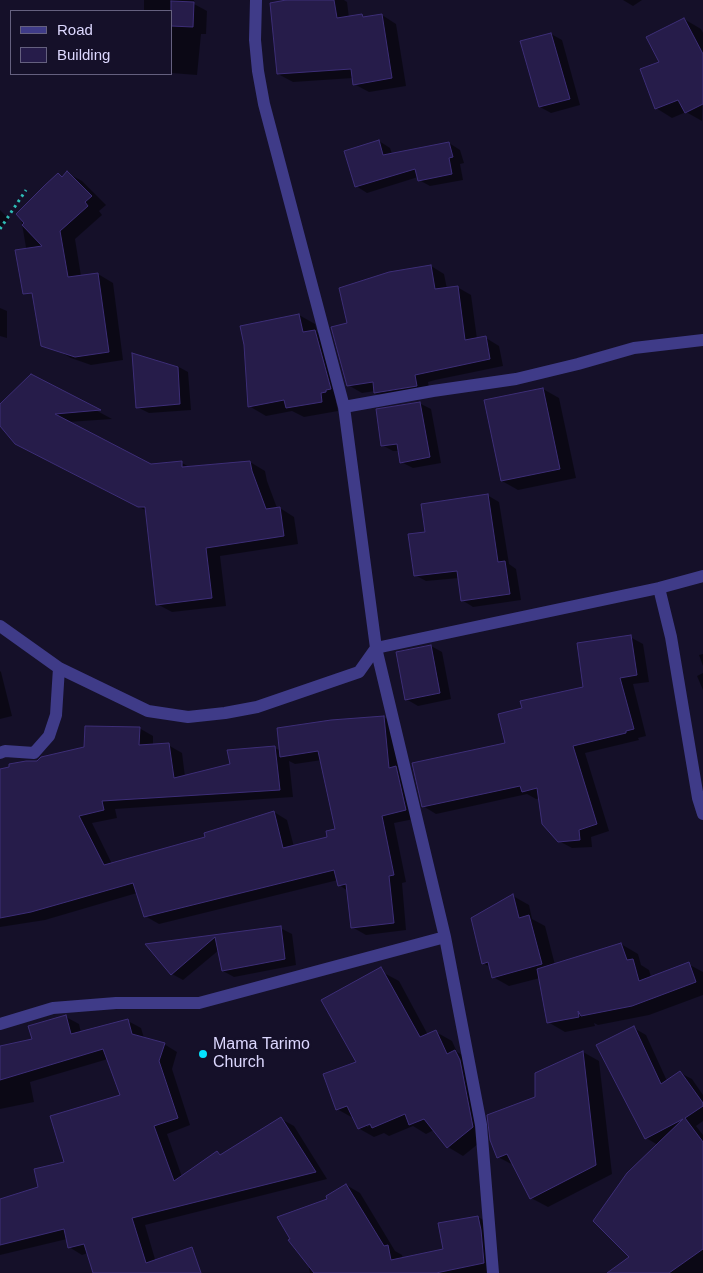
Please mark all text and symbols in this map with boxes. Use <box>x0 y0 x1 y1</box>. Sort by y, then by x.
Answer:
legend <box>10 10 172 75</box>
text: Road <box>57 21 93 38</box>
text: Building <box>57 46 110 63</box>
place label: Mama Tarimo Church <box>213 1035 310 1073</box>
marker: Mama Tarimo Church <box>197 1048 209 1060</box>

